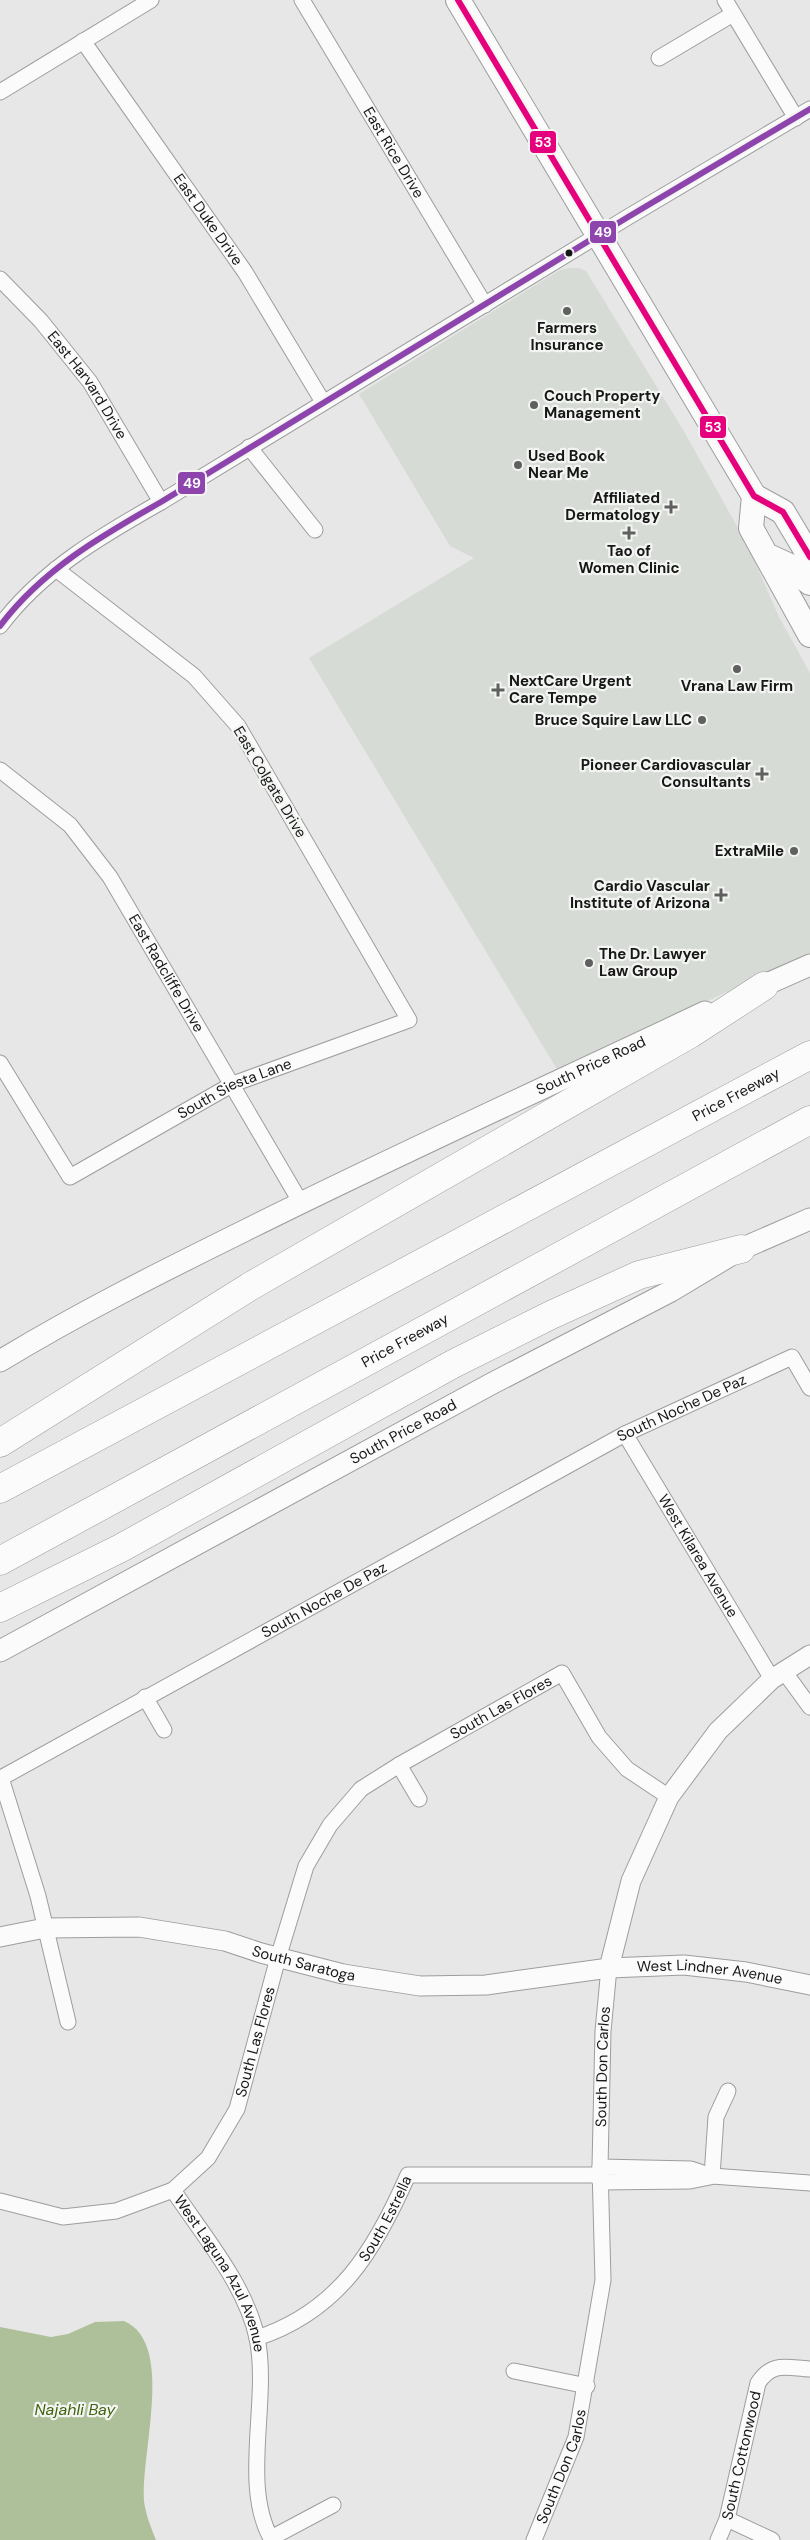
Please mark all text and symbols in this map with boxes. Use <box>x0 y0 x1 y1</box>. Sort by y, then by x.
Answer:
street label: East Rice Drive <box>359 103 429 202</box>
line badge: 53 <box>529 130 557 154</box>
text: 53 <box>534 133 552 151</box>
street label: East Duke Drive <box>169 170 247 269</box>
line badge: 49 <box>589 220 617 244</box>
text: 49 <box>594 223 612 241</box>
unlabelled marker <box>564 248 574 258</box>
marker: Farmers Insurance <box>561 305 573 317</box>
place label: Farmers Insurance <box>531 318 603 355</box>
street label: East Harvard Drive <box>43 327 132 443</box>
place label: Couch Property Management <box>544 386 660 423</box>
marker: Couch Property Management <box>528 399 540 411</box>
line badge: 53 <box>699 415 727 439</box>
text: 53 <box>704 418 722 436</box>
place label: Used Book Near Me <box>528 446 606 483</box>
marker: Used Book Near Me <box>512 459 524 471</box>
line badge: 49 <box>177 471 206 495</box>
text: 49 <box>183 474 201 492</box>
place label: Affiliated Dermatology <box>565 488 660 525</box>
marker: Affiliated Dermatology <box>664 500 678 514</box>
marker: Tao of Women Clinic <box>622 526 636 540</box>
place label: Tao of Women Clinic <box>578 541 680 578</box>
marker: Vrana Law Firm <box>731 663 743 675</box>
place label: NextCare Urgent Care Tempe <box>509 671 632 708</box>
place label: Vrana Law Firm <box>681 676 793 696</box>
marker: NextCare Urgent Care Tempe <box>491 683 505 697</box>
place label: Bruce Squire Law LLC <box>535 710 692 730</box>
marker: Bruce Squire Law LLC <box>696 714 708 726</box>
street label: East Colgate Drive <box>229 723 311 841</box>
place label: Pioneer Cardiovascular Consultants <box>581 755 751 792</box>
marker: Pioneer Cardiovascular Consultants <box>755 767 769 781</box>
place label: ExtraMile <box>715 841 784 861</box>
marker: ExtraMile <box>788 845 800 857</box>
place label: Cardio Vascular Institute of Arizona <box>570 876 710 913</box>
marker: Cardio Vascular Institute of Arizona <box>714 888 728 902</box>
street label: East Radcliffe Drive <box>124 910 209 1036</box>
place label: The Dr. Lawyer Law Group <box>599 944 706 981</box>
marker: The Dr. Lawyer Law Group <box>583 957 595 969</box>
street label: South Price Road <box>533 1031 649 1100</box>
street label: South Siesta Lane <box>174 1054 294 1124</box>
street label: Price Freeway <box>689 1063 784 1126</box>
street label: Price Freeway <box>358 1308 453 1372</box>
street label: South Noche De Paz <box>613 1369 749 1447</box>
street label: South Price Road <box>346 1395 460 1469</box>
street label: West Kilarea Avenue <box>653 1490 743 1621</box>
street label: South Noche De Paz <box>258 1557 390 1643</box>
street label: South Las Flores <box>446 1671 555 1744</box>
street label: South Saratoga <box>249 1941 357 1986</box>
street label: West Lindner Avenue <box>637 1955 784 1989</box>
street label: South Las Flores <box>231 1984 280 2099</box>
street label: South Don Carlos <box>591 2005 615 2127</box>
street label: South Estrella <box>354 2172 417 2265</box>
street label: West Laguna Azul Avenue <box>169 2191 269 2353</box>
street label: South Cottonwood <box>717 2389 766 2522</box>
water label: Najahli Bay <box>34 2399 117 2420</box>
street label: South Don Carlos <box>532 2407 591 2527</box>

